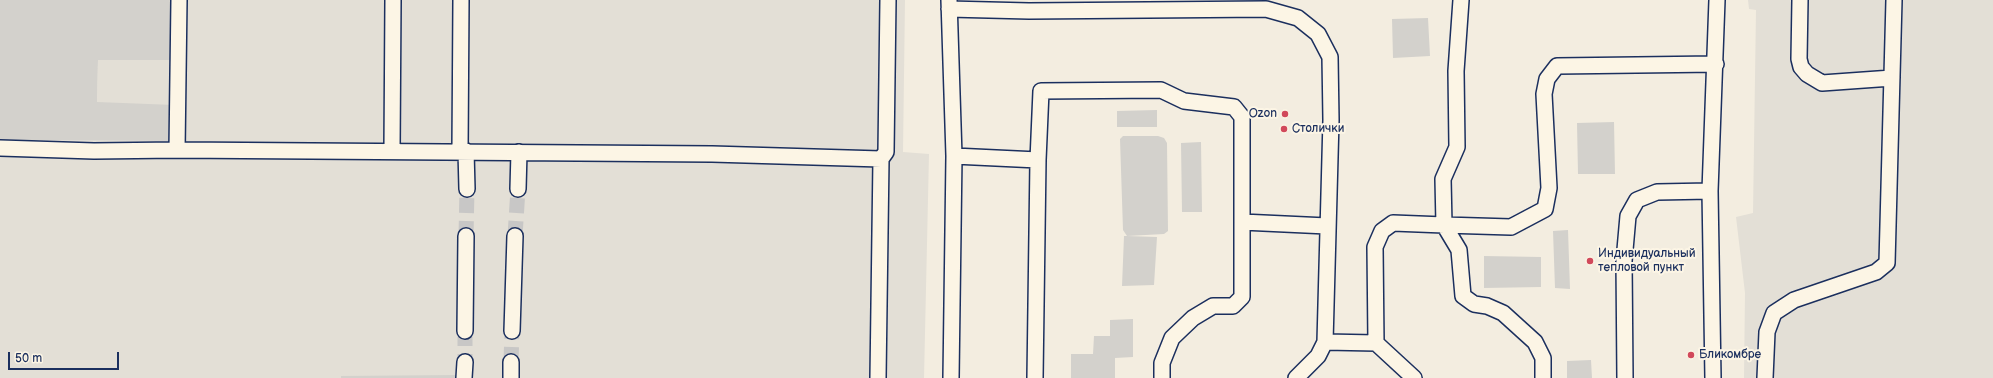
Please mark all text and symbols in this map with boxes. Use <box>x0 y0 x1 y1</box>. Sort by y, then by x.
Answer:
place label: Ozon <box>1249 107 1277 121</box>
marker: Ozon <box>1280 109 1290 119</box>
place label: Столички <box>1292 122 1344 136</box>
marker: Столички <box>1279 124 1289 134</box>
place label: Индивидуальный тепловой пункт <box>1598 247 1696 275</box>
marker: Индивидуальный тепловой пункт <box>1585 256 1595 266</box>
scale bar <box>10 344 121 370</box>
place label: Бликомбре <box>1699 348 1761 362</box>
marker: Бликомбре <box>1686 350 1696 360</box>
text: 50 m <box>15 351 42 366</box>

